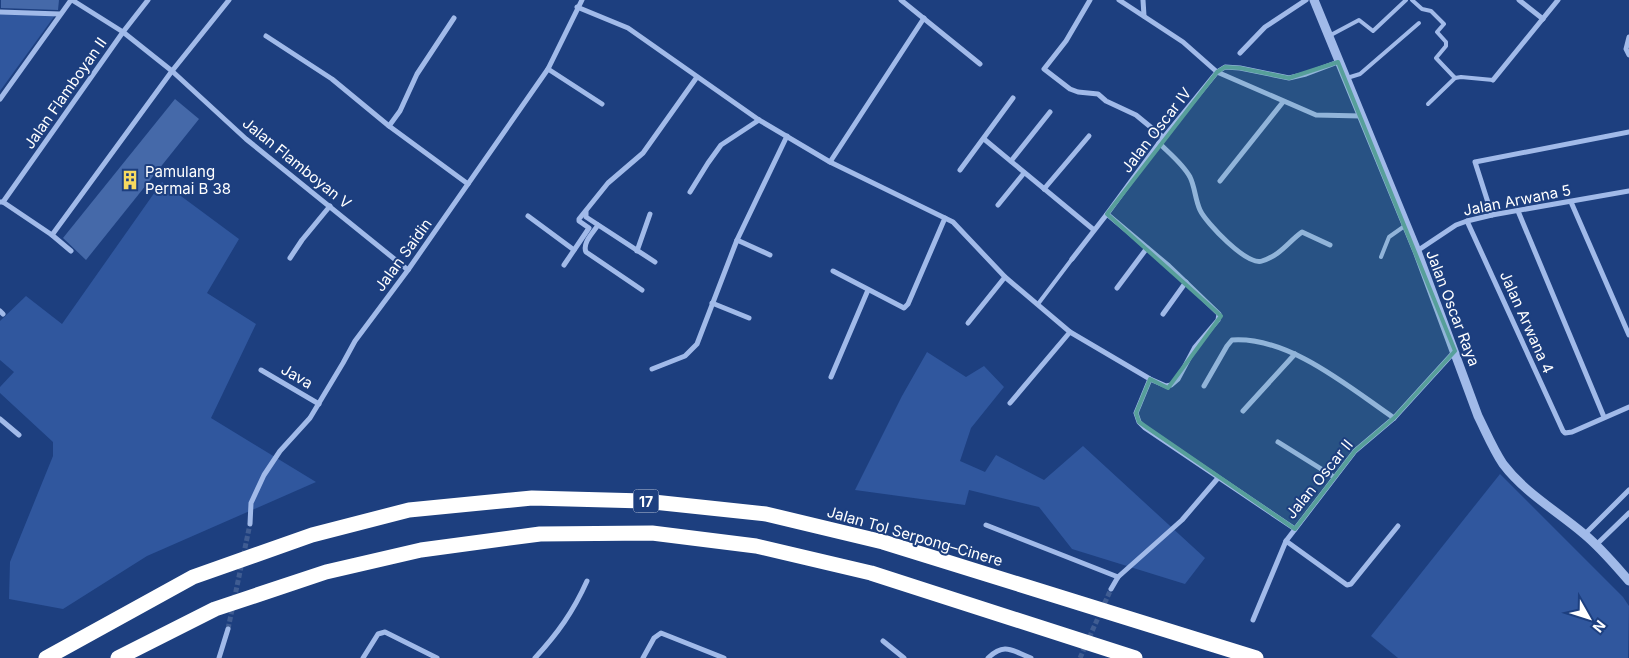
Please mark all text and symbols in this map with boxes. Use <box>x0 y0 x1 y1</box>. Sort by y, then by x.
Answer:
street label: Jalan Flamboyan II <box>19 33 111 153</box>
street label: Jalan Oscar IV <box>1117 84 1195 176</box>
street label: Jalan Flamboyan V <box>239 113 355 213</box>
place label: Pamulang Permai B 38 <box>145 162 231 198</box>
building icon: Pamulang Permai B 38 <box>119 169 141 191</box>
street label: Jalan Arwana 5 <box>1461 180 1573 220</box>
street label: Jalan Saidin <box>370 215 436 295</box>
street label: Jalan Oscar Raya <box>1422 247 1484 369</box>
street label: Jalan Arwana 4 <box>1496 268 1558 376</box>
street label: Java <box>278 359 316 393</box>
street label: Jalan Oscar II <box>1281 435 1357 523</box>
road number: 17 <box>634 490 658 512</box>
street label: Jalan Tol Serpong–Cinere <box>825 502 1005 570</box>
north arrow <box>1564 593 1614 643</box>
text: N <box>1590 617 1609 636</box>

